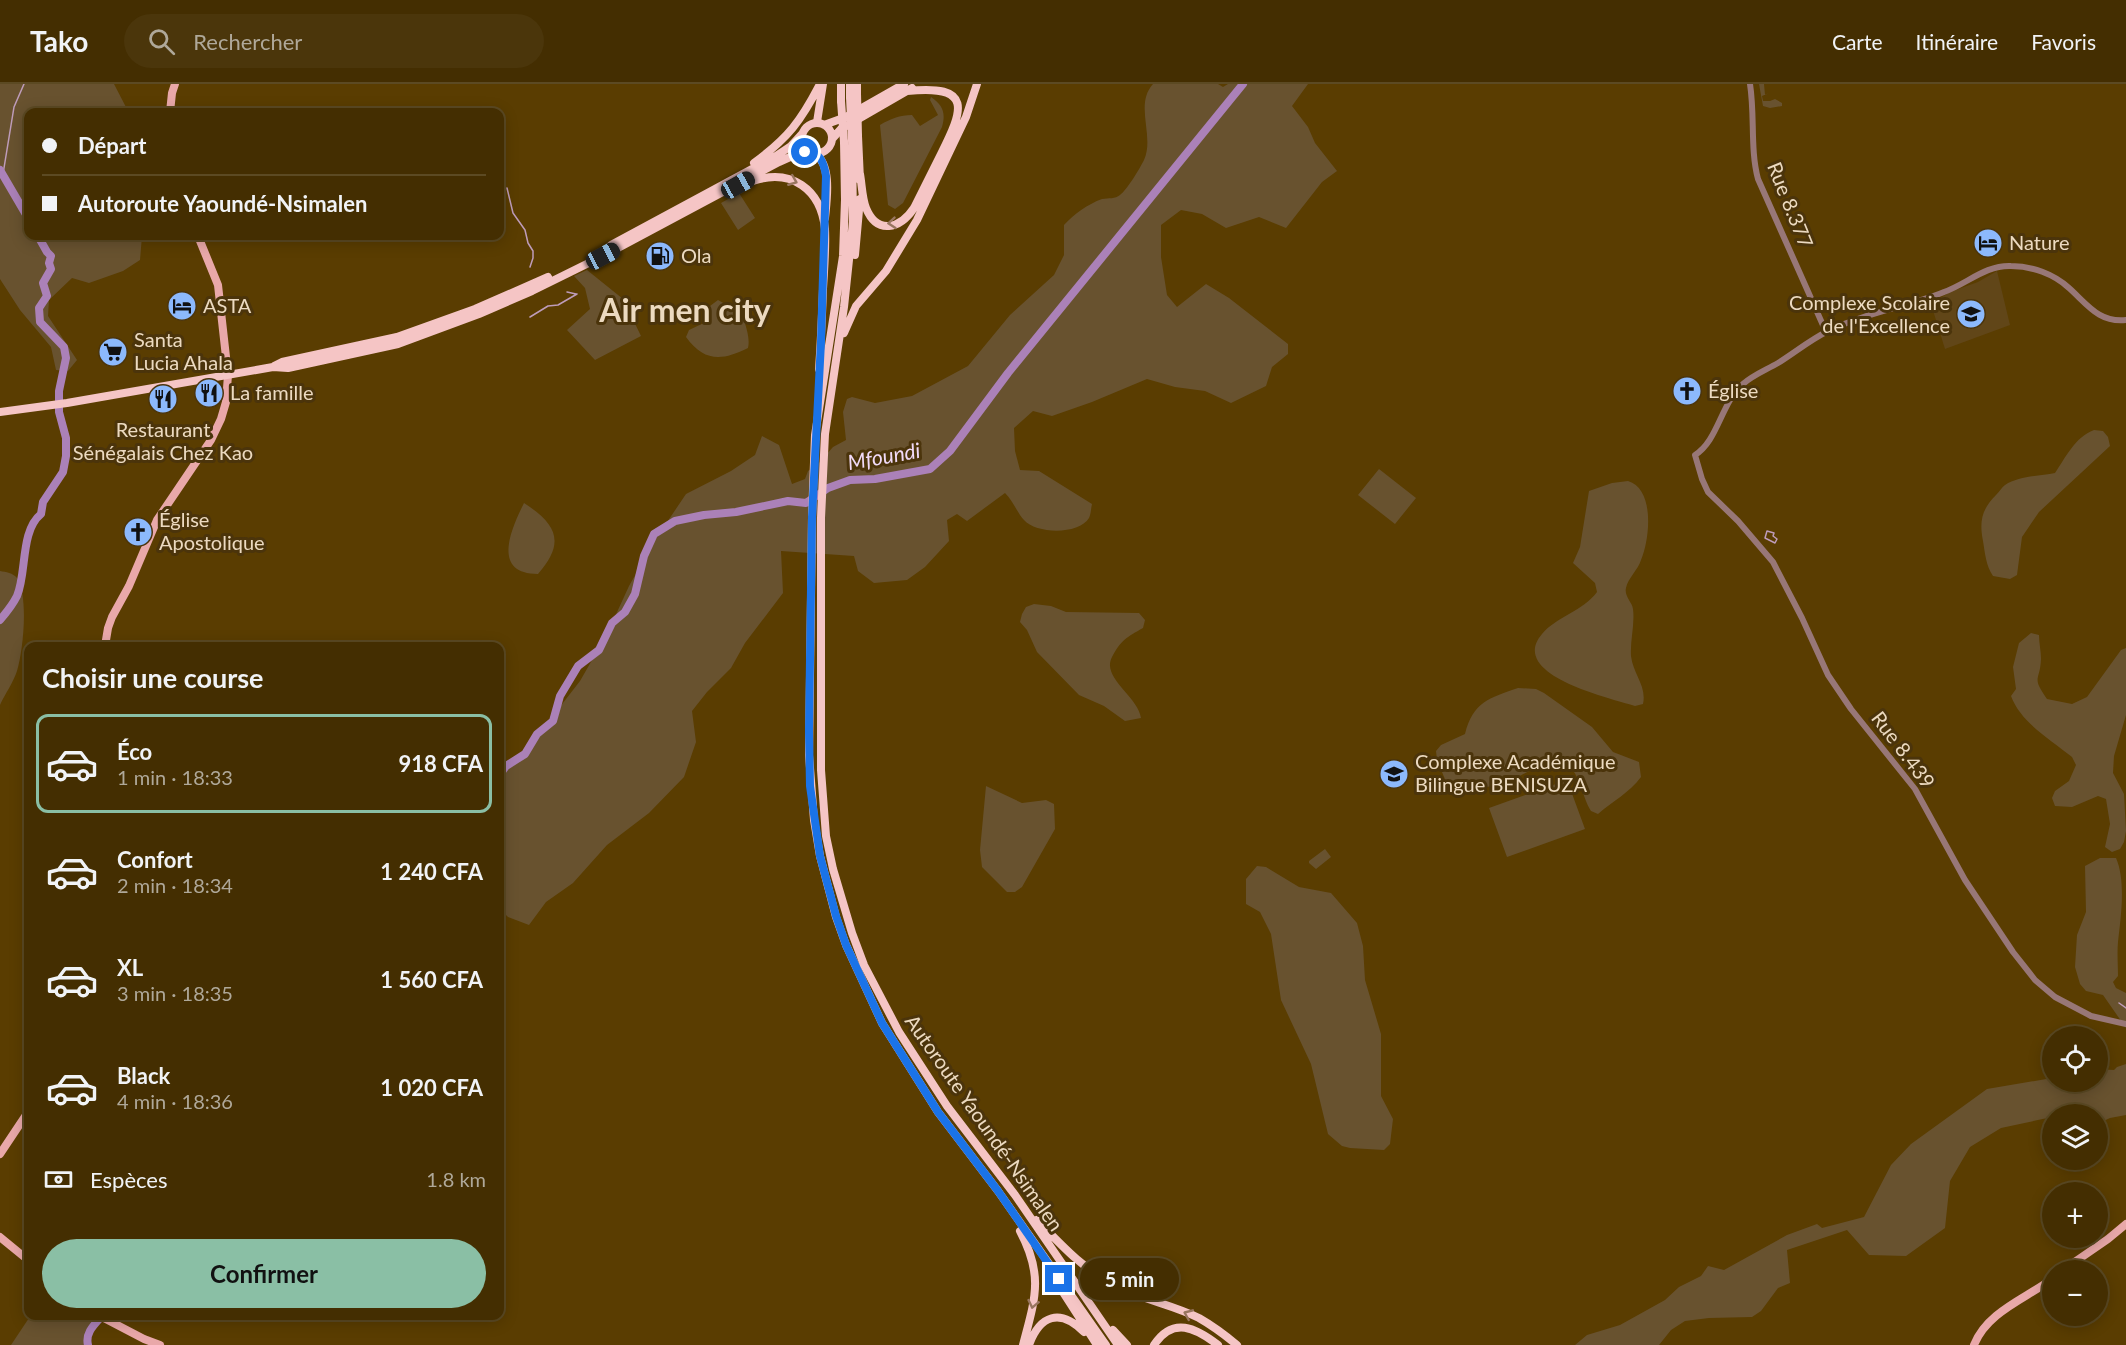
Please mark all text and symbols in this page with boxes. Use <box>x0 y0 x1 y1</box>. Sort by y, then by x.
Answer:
search box <box>124 14 544 68</box>
text: Tako <box>30 24 88 58</box>
icon: search <box>145 25 178 58</box>
text: Rechercher <box>193 28 302 55</box>
text: Carte <box>1832 29 1883 54</box>
text: Itinéraire <box>1916 29 1998 54</box>
text: Favoris <box>2031 29 2096 54</box>
text: Départ <box>78 132 146 159</box>
route start <box>791 138 818 165</box>
street label: Rue 8.377 <box>1763 158 1819 251</box>
car <box>718 168 758 202</box>
one-way arrow <box>786 174 797 186</box>
text: Autoroute Yaoundé-Nsimalen <box>78 190 367 217</box>
one-way arrow <box>887 217 896 230</box>
hotel icon: Nature <box>1972 227 2004 259</box>
place label: Nature <box>2009 230 2070 254</box>
car <box>583 240 623 272</box>
fuel station icon: Ola <box>644 240 676 272</box>
place label: Ola <box>681 243 711 267</box>
hotel icon: ASTA <box>166 290 198 322</box>
district label: Air men city <box>598 290 771 329</box>
place label: Complexe Scolaire de l'Excellence <box>1789 290 1950 337</box>
place label: ASTA <box>203 293 252 317</box>
school or university icon: Complexe Scolaire de l'Excellence <box>1955 298 1987 330</box>
place label: Santa Lucia Ahala <box>134 327 233 374</box>
supermarket icon: Santa Lucia Ahala <box>97 336 129 368</box>
church icon: Église <box>1671 375 1703 407</box>
restaurant icon: La famille <box>193 377 225 409</box>
place label: Église <box>1708 378 1758 402</box>
place label: La famille <box>230 380 313 404</box>
restaurant icon: Restaurant Sénégalais Chez Kao <box>147 383 179 415</box>
place label: Restaurant Sénégalais Chez Kao <box>73 417 253 464</box>
water label: Mfoundi <box>845 437 922 474</box>
place label: Église Apostolique <box>159 507 265 554</box>
church icon: Église Apostolique <box>122 516 154 548</box>
text: Choisir une course <box>42 661 264 694</box>
street label: Rue 8.439 <box>1867 706 1940 793</box>
icon: car <box>45 737 99 791</box>
text: Éco <box>117 738 152 765</box>
place label: Complexe Académique Bilingue BENISUZA <box>1415 749 1616 796</box>
text: 918 CFA <box>398 750 483 777</box>
school or university icon: Complexe Académique Bilingue BENISUZA <box>1378 758 1410 790</box>
text: 1 min · 18:33 <box>117 765 233 789</box>
icon: car <box>45 845 99 899</box>
text: Confort <box>117 846 193 873</box>
text: 1 240 CFA <box>380 858 483 885</box>
text: 2 min · 18:34 <box>117 873 233 897</box>
icon: car <box>45 953 99 1007</box>
text: XL <box>117 954 143 981</box>
text: 1 560 CFA <box>380 966 483 993</box>
text: 3 min · 18:35 <box>117 981 233 1005</box>
street label: Autoroute Yaoundé-Nsimalen <box>901 1010 1069 1235</box>
map controls <box>2042 1026 2108 1326</box>
button: locate <box>2042 1026 2108 1092</box>
icon: car <box>45 1061 99 1115</box>
text: Black <box>117 1062 170 1089</box>
text: 1 020 CFA <box>380 1074 483 1101</box>
text: 4 min · 18:36 <box>117 1089 233 1113</box>
button: layers <box>2042 1104 2108 1170</box>
icon: cash <box>42 1163 75 1196</box>
text: Espèces <box>90 1166 167 1193</box>
text: 1.8 km <box>426 1167 486 1191</box>
button: + <box>2042 1182 2108 1248</box>
button: Confirmer <box>42 1239 486 1308</box>
callout: 5 min <box>1080 1258 1179 1300</box>
button: − <box>2042 1260 2108 1326</box>
route end <box>1045 1265 1072 1292</box>
text: 5 min <box>1105 1267 1154 1291</box>
one-way arrow <box>1027 1299 1040 1309</box>
one-way arrow <box>1183 1309 1194 1321</box>

